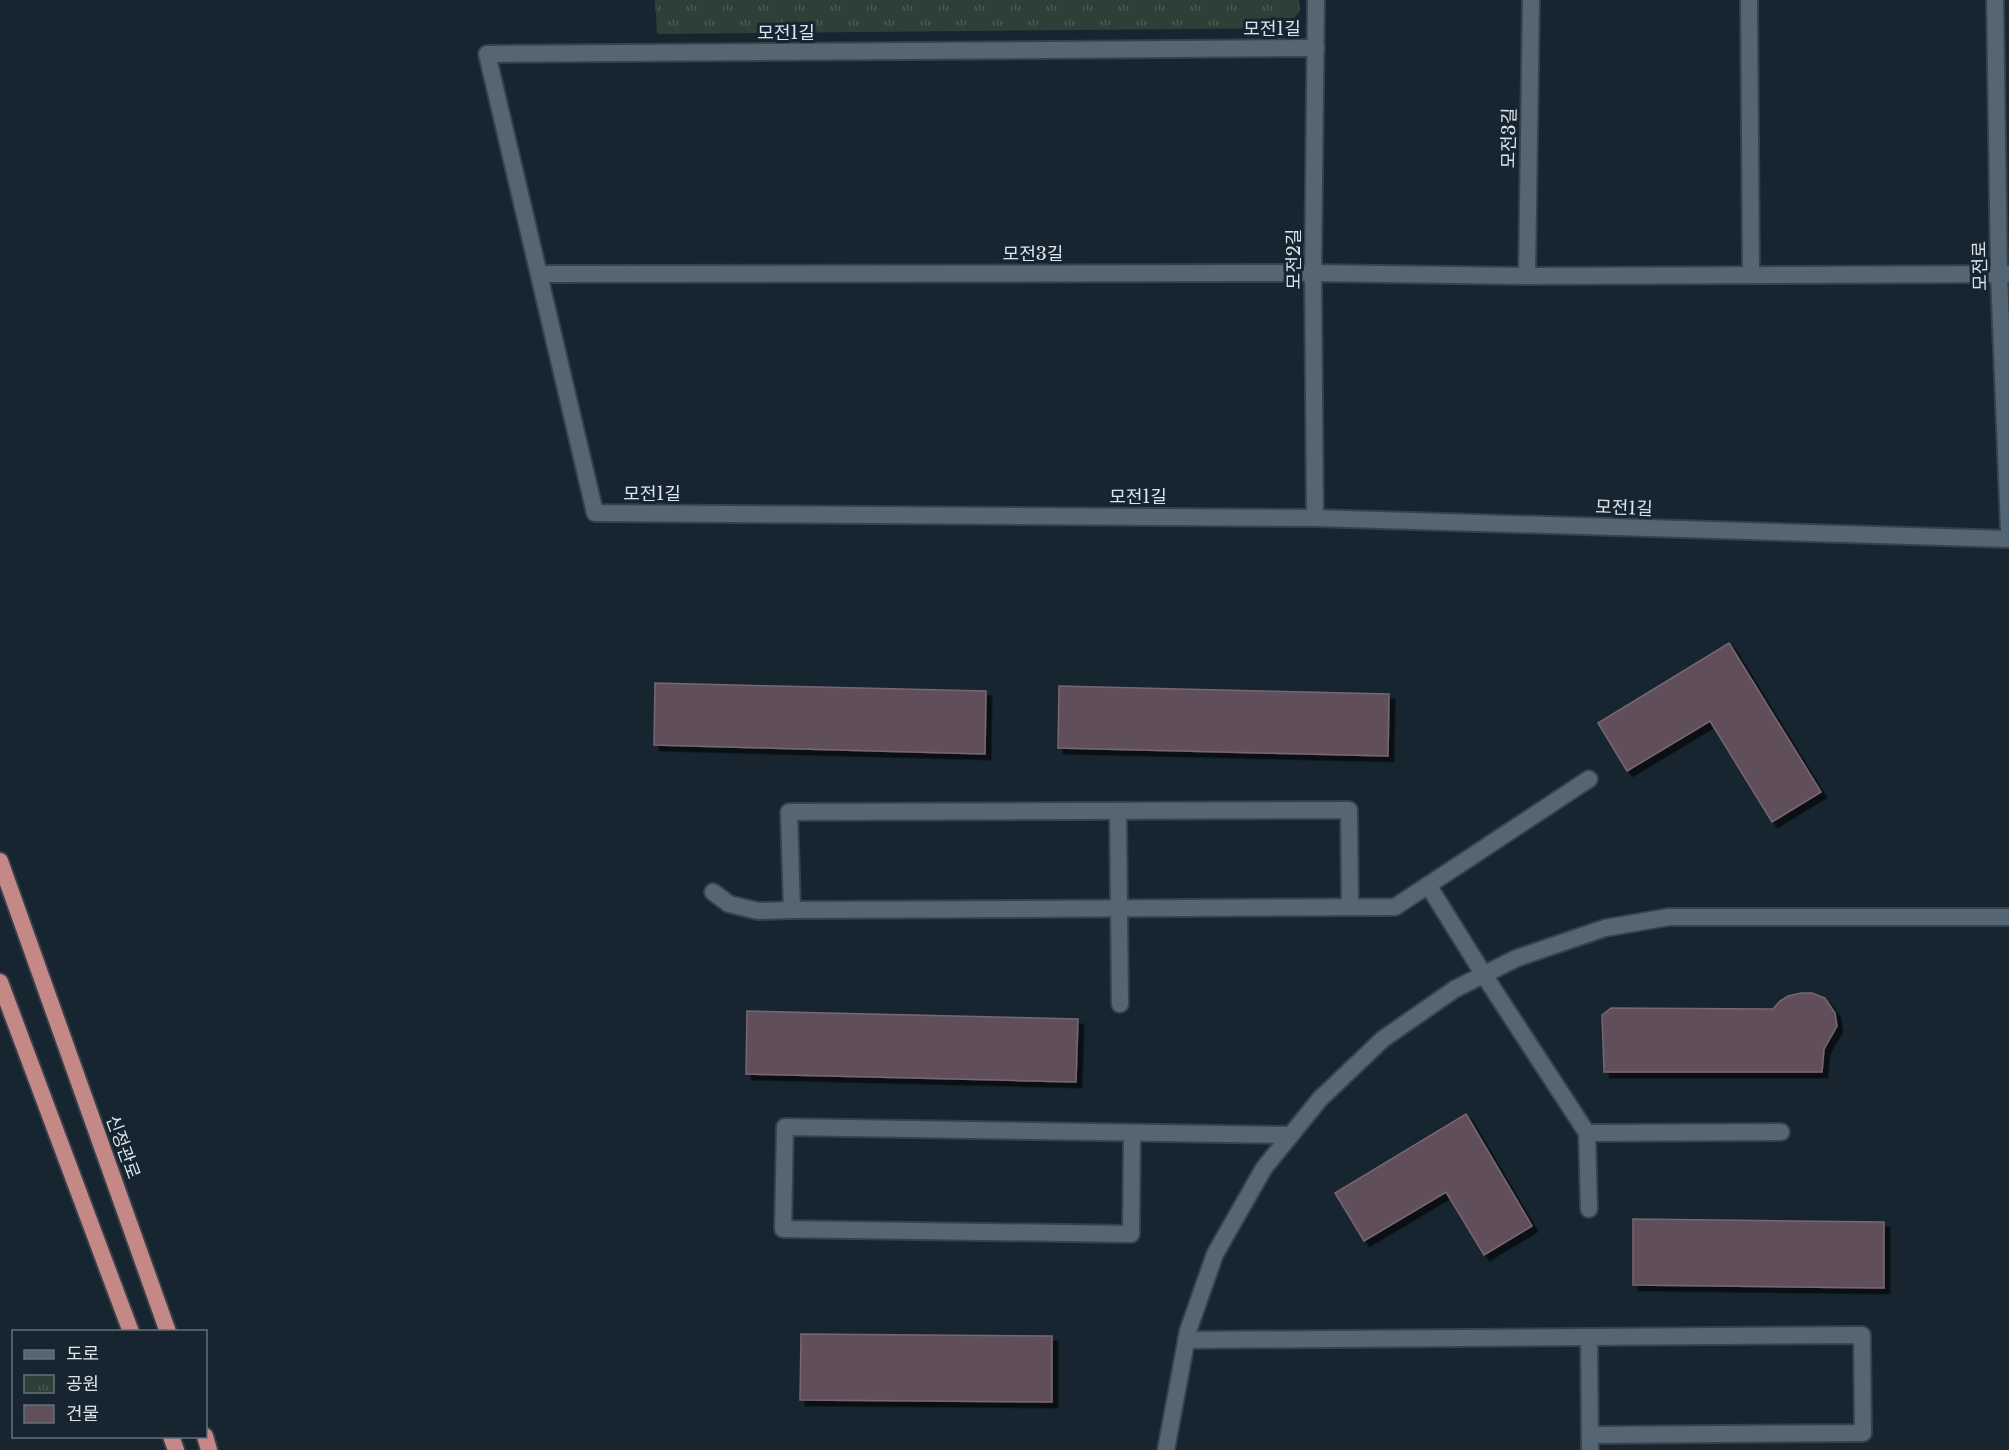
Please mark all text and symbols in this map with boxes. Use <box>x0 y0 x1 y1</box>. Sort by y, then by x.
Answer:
street label: 모전1길 <box>1243 18 1301 40</box>
street label: 모전1길 <box>757 22 815 44</box>
street label: 모전3길 <box>1497 107 1521 169</box>
street label: 모전2길 <box>1283 229 1305 289</box>
street label: 모전로 <box>1969 241 1991 291</box>
street label: 모전3길 <box>1003 243 1063 265</box>
street label: 모전1길 <box>623 483 681 505</box>
street label: 모전1길 <box>1109 486 1167 508</box>
street label: 모전1길 <box>1595 496 1653 520</box>
street label: 신정관로 <box>101 1112 145 1182</box>
legend <box>12 1330 207 1438</box>
text: 도로 <box>66 1343 99 1365</box>
text: 공원 <box>66 1373 99 1395</box>
text: 건물 <box>66 1403 99 1425</box>

